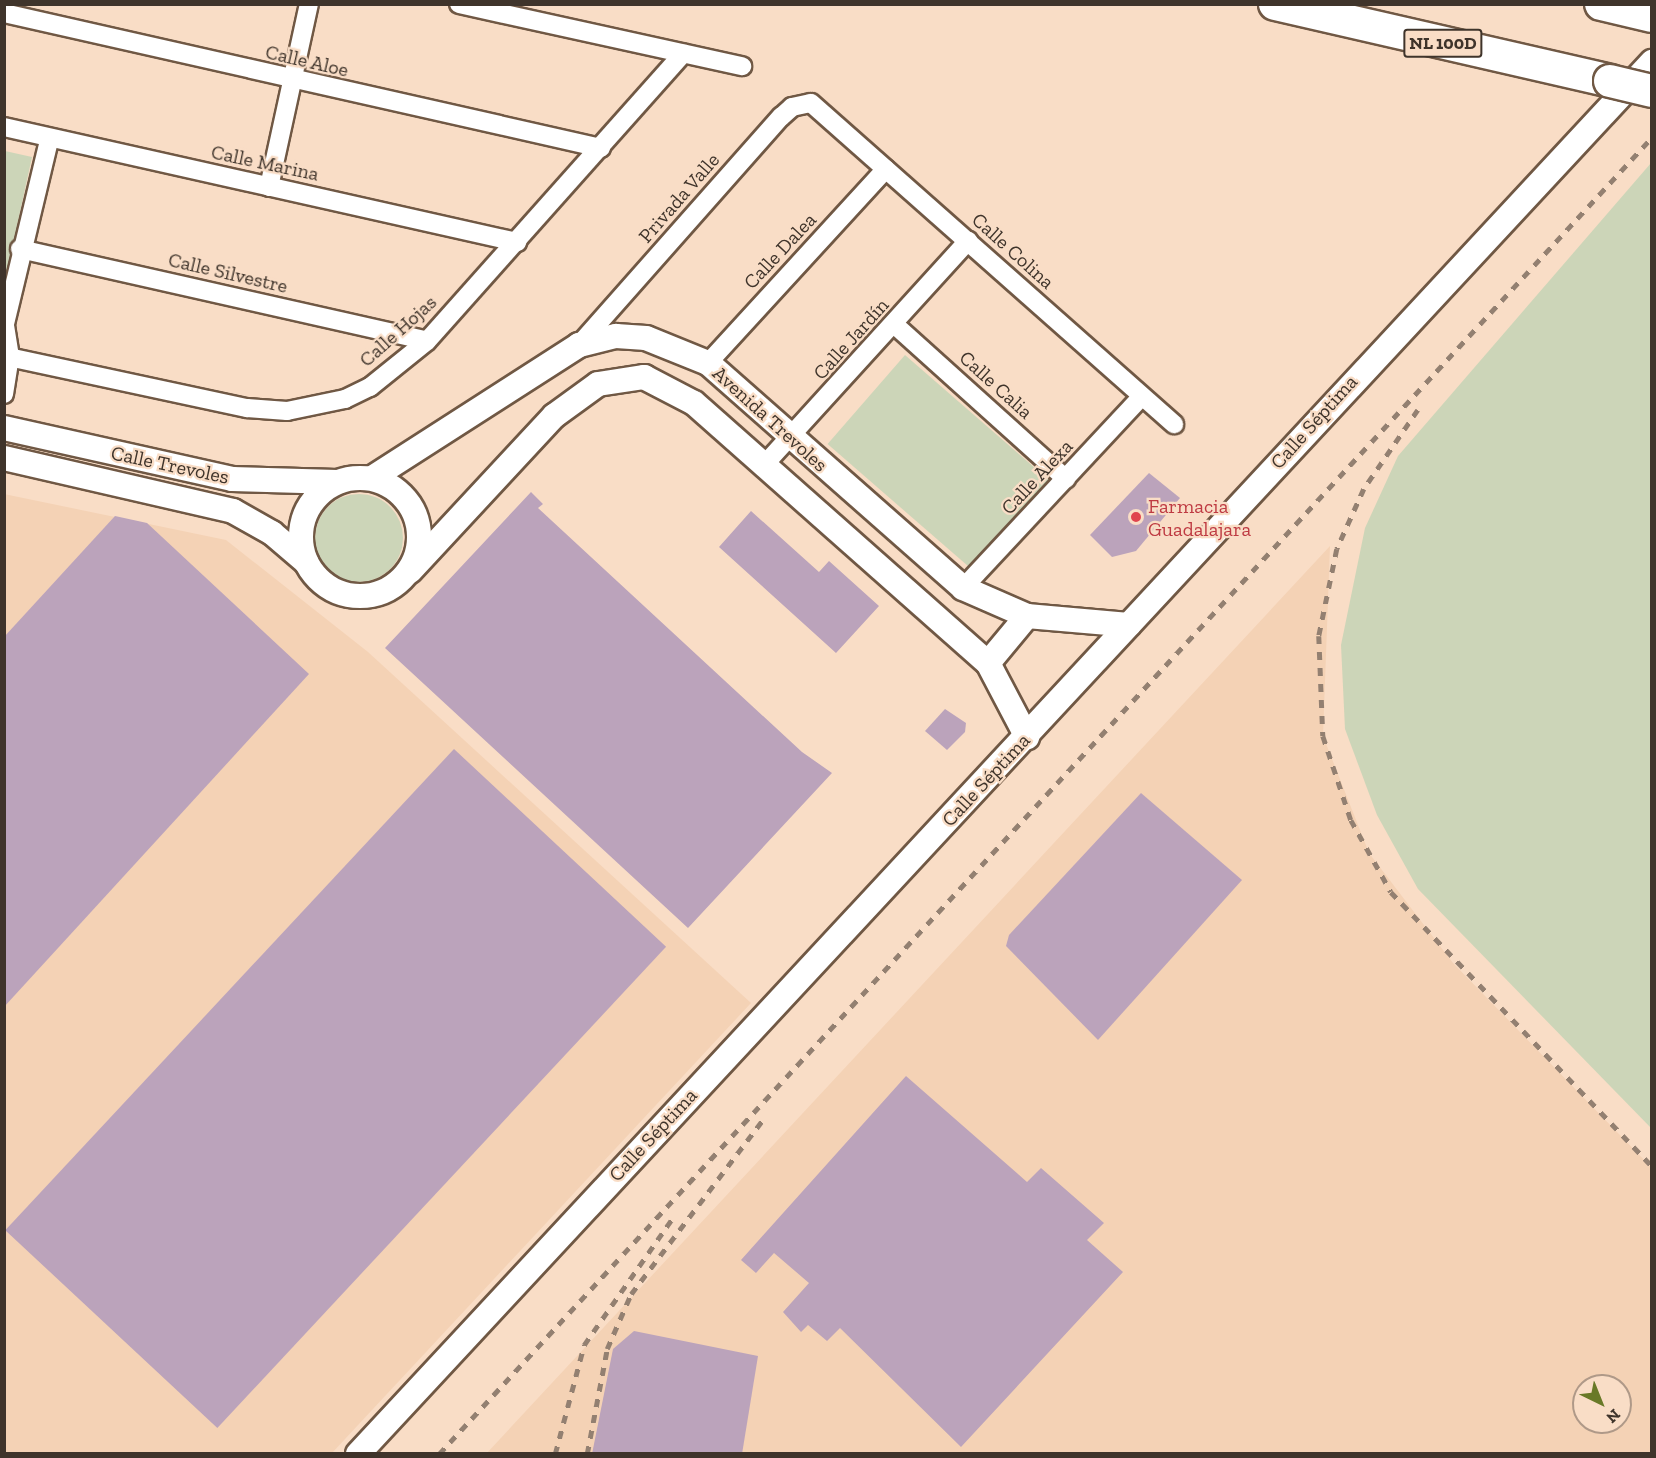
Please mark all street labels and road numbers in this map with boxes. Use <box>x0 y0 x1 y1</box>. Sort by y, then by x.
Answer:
road number: NL 100D <box>1402 28 1484 58</box>
street label: Calle Aloe <box>263 40 351 82</box>
street label: Calle Marina <box>209 140 321 186</box>
street label: Privada Valle <box>633 148 725 248</box>
street label: Calle Dalea <box>739 208 821 294</box>
street label: Calle Colina <box>967 208 1059 294</box>
street label: Calle Silvestre <box>166 248 290 298</box>
street label: Calle Hojas <box>354 290 442 372</box>
street label: Calle Jardín <box>808 293 894 385</box>
street label: Calle Calia <box>954 346 1038 424</box>
street label: Avenida Trevoles <box>707 361 833 477</box>
street label: Calle Séptima <box>1266 370 1362 474</box>
street label: Calle Alexa <box>996 434 1078 520</box>
street label: Calle Trevoles <box>109 441 231 489</box>
street label: Calle Séptima <box>937 729 1035 831</box>
street label: Calle Séptima <box>604 1084 702 1186</box>

